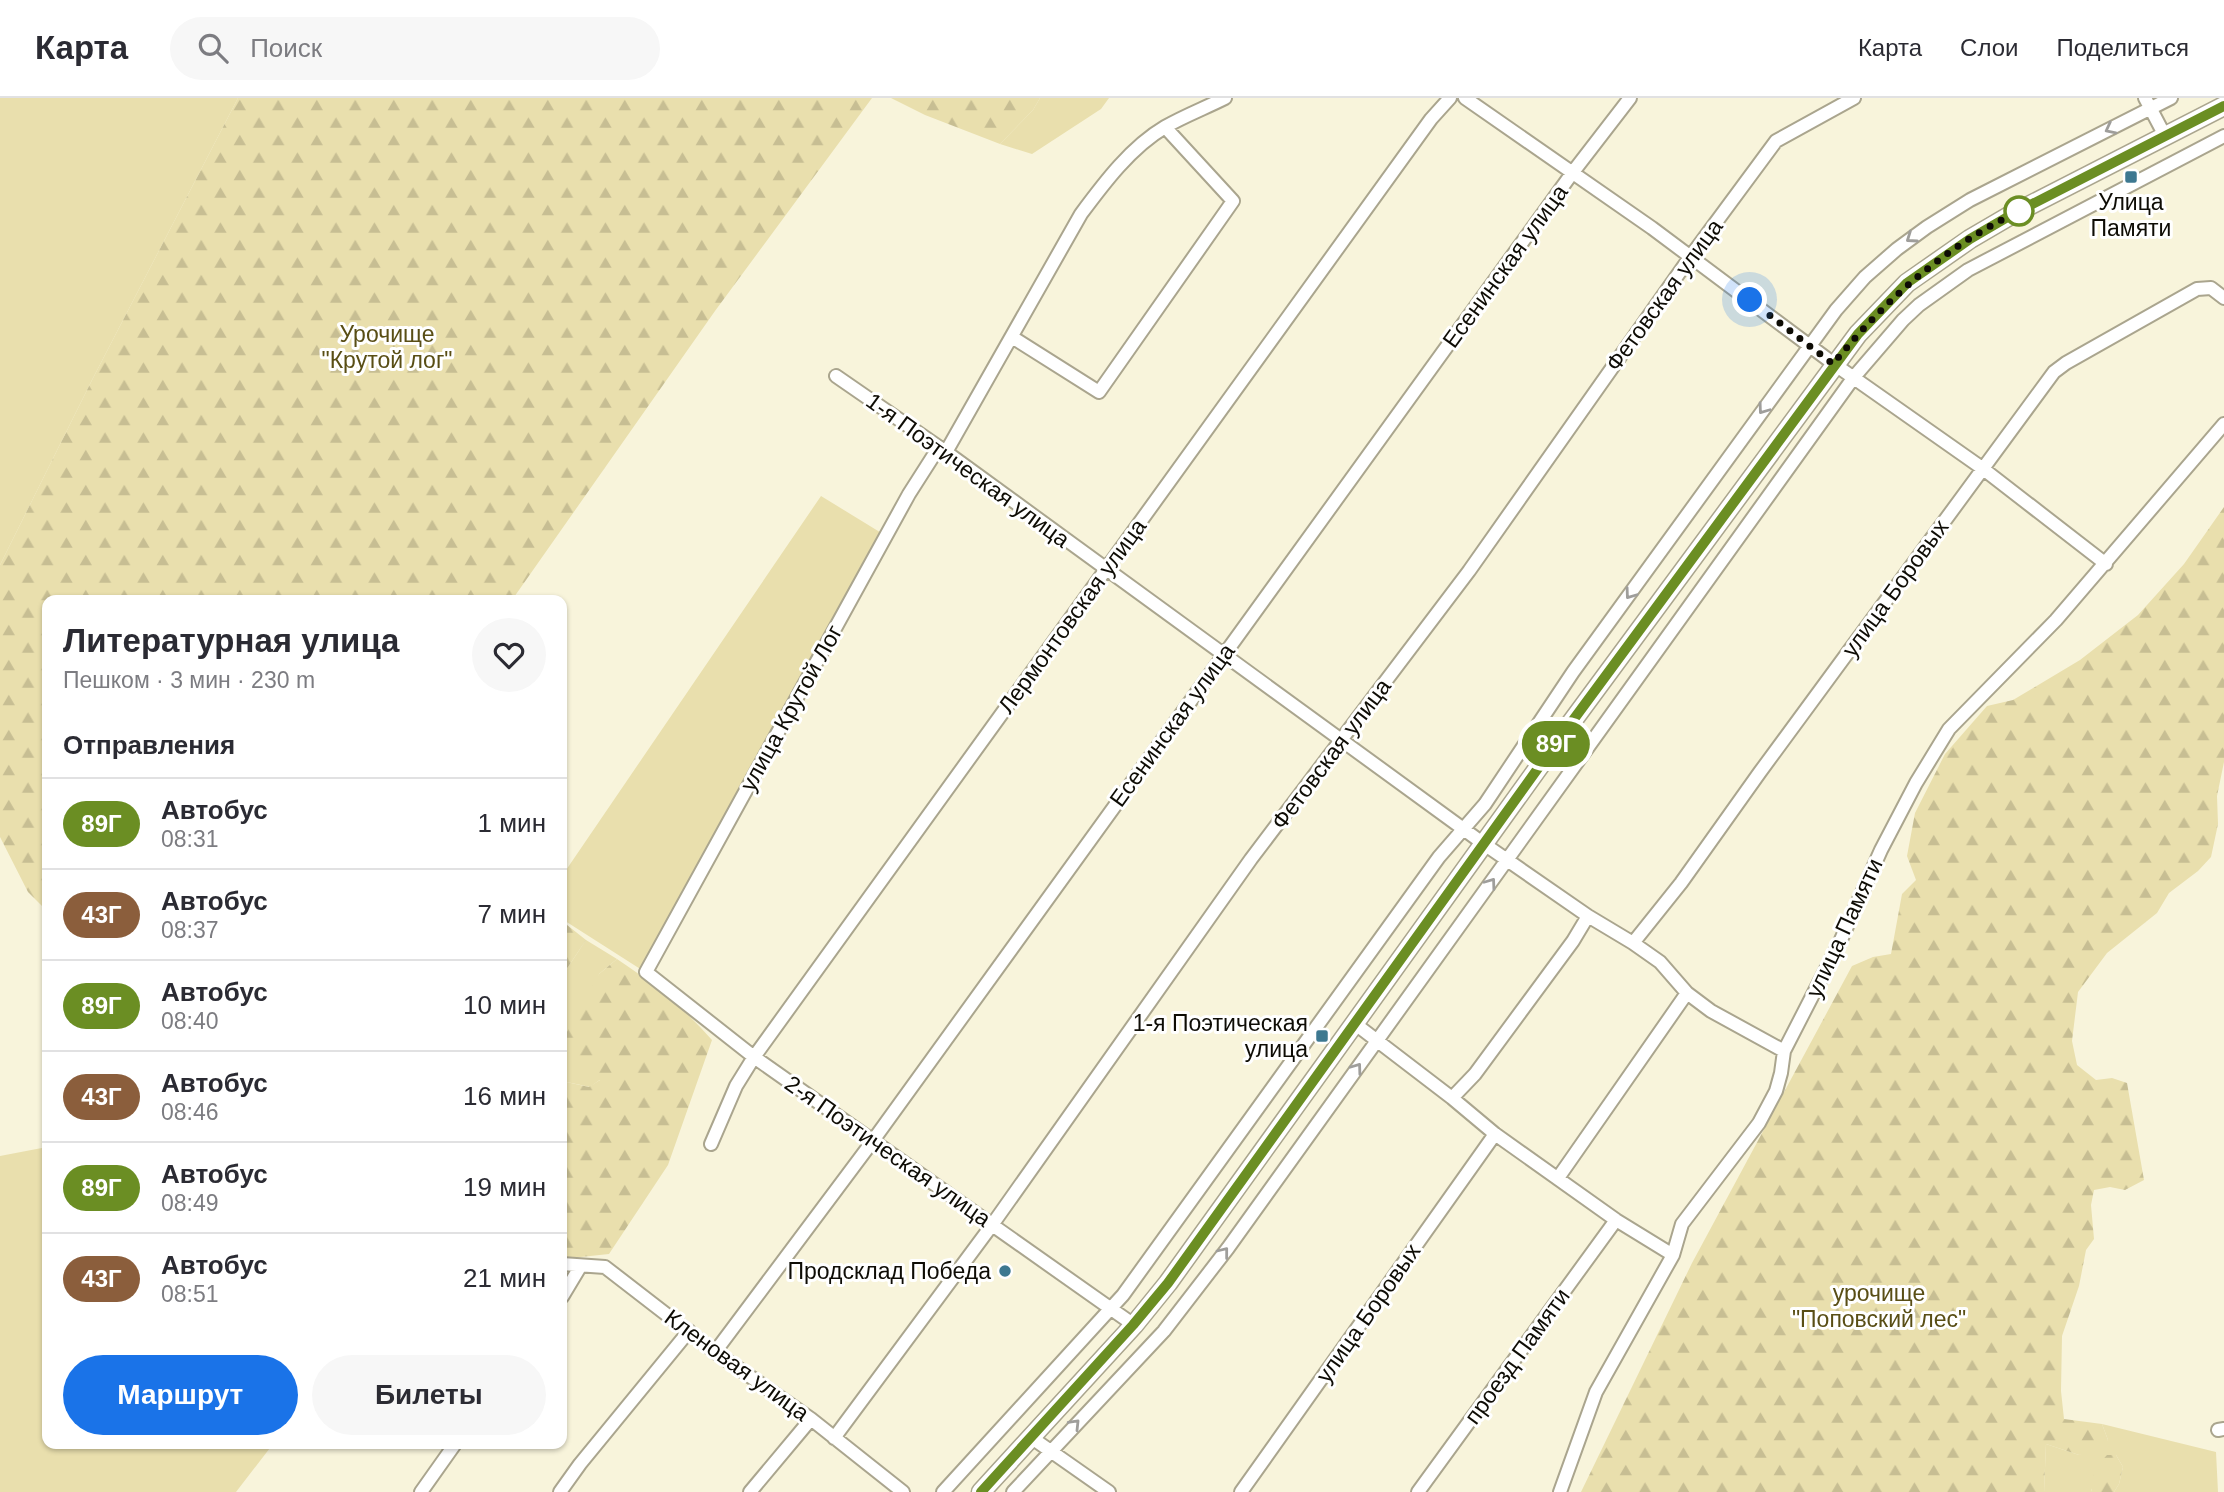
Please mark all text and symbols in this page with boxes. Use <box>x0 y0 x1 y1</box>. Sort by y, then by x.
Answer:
search box <box>170 17 660 80</box>
text: Карта <box>35 29 128 66</box>
icon: search <box>194 29 232 67</box>
text: Поиск <box>250 33 322 63</box>
text: Карта <box>1858 34 1922 61</box>
text: Слои <box>1960 34 2018 61</box>
text: Поделиться <box>2056 34 2189 61</box>
one-way arrow <box>2105 121 2118 135</box>
marker: Улица Памяти <box>2123 169 2139 185</box>
street label: Есенинская улица <box>1437 179 1573 352</box>
place label: Улица Памяти <box>2091 189 2171 241</box>
unlabelled marker <box>2004 196 2034 226</box>
street label: Фетовская улица <box>1600 214 1728 376</box>
one-way arrow <box>1906 230 1919 243</box>
your location <box>1732 282 1767 317</box>
park label: Урочище "Крутой лог" <box>322 321 452 373</box>
street label: 1-я Поэтическая улица <box>861 387 1075 553</box>
one-way arrow <box>1759 401 1771 414</box>
street label: Лермонтовская улица <box>993 514 1151 718</box>
street label: улица Боровых <box>1836 514 1954 662</box>
one-way arrow <box>1625 586 1638 599</box>
button: heart <box>472 618 546 692</box>
street label: улица Крутой Лог <box>735 621 847 795</box>
text: Литературная улица <box>63 622 399 659</box>
street label: Есенинская улица <box>1104 638 1240 811</box>
text: Пешком · 3 мин · 230 m <box>63 667 315 693</box>
street label: Фетовская улица <box>1266 674 1396 834</box>
line badge: 89Г <box>1516 721 1596 767</box>
text: Отправления <box>63 730 235 760</box>
text: 89Г <box>1536 730 1576 757</box>
text: Автобус <box>161 795 268 825</box>
text: 1 мин <box>478 808 546 838</box>
text: 89Г <box>81 810 122 837</box>
text: 08:31 <box>161 826 219 852</box>
street label: улица Памяти <box>1800 854 1888 1002</box>
one-way arrow <box>1483 878 1495 891</box>
text: Автобус <box>161 886 268 916</box>
text: 7 мин <box>478 899 546 929</box>
text: 43Г <box>81 901 122 928</box>
text: 08:37 <box>161 917 219 943</box>
text: Автобус <box>161 977 268 1007</box>
text: 10 мин <box>463 990 546 1020</box>
text: 89Г <box>81 992 122 1019</box>
text: 08:40 <box>161 1008 219 1034</box>
place label: 1-я Поэтическая улица <box>1133 1010 1308 1062</box>
marker: 1-я Поэтическая улица <box>1314 1028 1330 1044</box>
one-way arrow <box>1349 1063 1362 1076</box>
text: Автобус <box>161 1068 268 1098</box>
street label: 2-я Поэтическая улица <box>780 1070 996 1232</box>
text: 16 мин <box>463 1081 546 1111</box>
text: 43Г <box>81 1083 122 1110</box>
text: 08:46 <box>161 1099 219 1125</box>
text: Автобус <box>161 1159 268 1189</box>
text: 19 мин <box>463 1172 546 1202</box>
text: 89Г <box>81 1174 122 1201</box>
text: 08:49 <box>161 1190 219 1216</box>
street label: улица Боровых <box>1311 1238 1426 1387</box>
one-way arrow <box>1216 1247 1229 1260</box>
text: Автобус <box>161 1250 268 1280</box>
place label: Продсклад Победа <box>787 1258 991 1284</box>
text: 21 мин <box>463 1263 546 1293</box>
marker: Продсклад Победа <box>997 1263 1013 1279</box>
text: 43Г <box>81 1265 122 1292</box>
park label: урочище "Поповский лес" <box>1792 1280 1966 1332</box>
text: 08:51 <box>161 1281 219 1307</box>
street label: проезд Памяти <box>1459 1283 1575 1429</box>
street label: Кленовая улица <box>660 1304 814 1426</box>
button: Маршрут <box>63 1355 298 1435</box>
button: Билеты <box>312 1355 546 1435</box>
one-way arrow <box>1067 1419 1080 1432</box>

